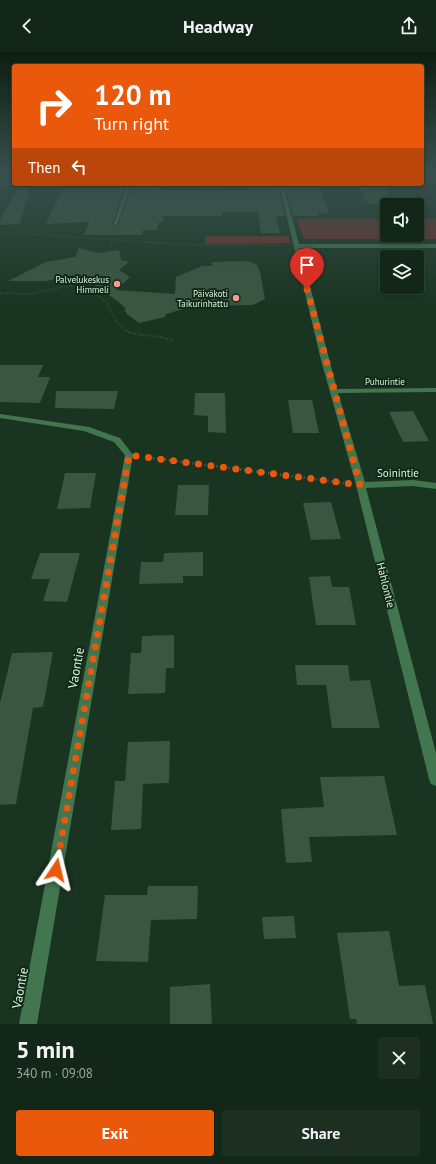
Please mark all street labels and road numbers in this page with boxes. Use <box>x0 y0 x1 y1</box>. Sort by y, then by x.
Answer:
street label: Puhurintie <box>365 376 405 387</box>
street label: Soinintie <box>377 466 419 480</box>
street label: Hahlontie <box>374 561 398 610</box>
street label: Vaontie <box>64 646 88 691</box>
street label: Vaontie <box>8 966 32 1011</box>

